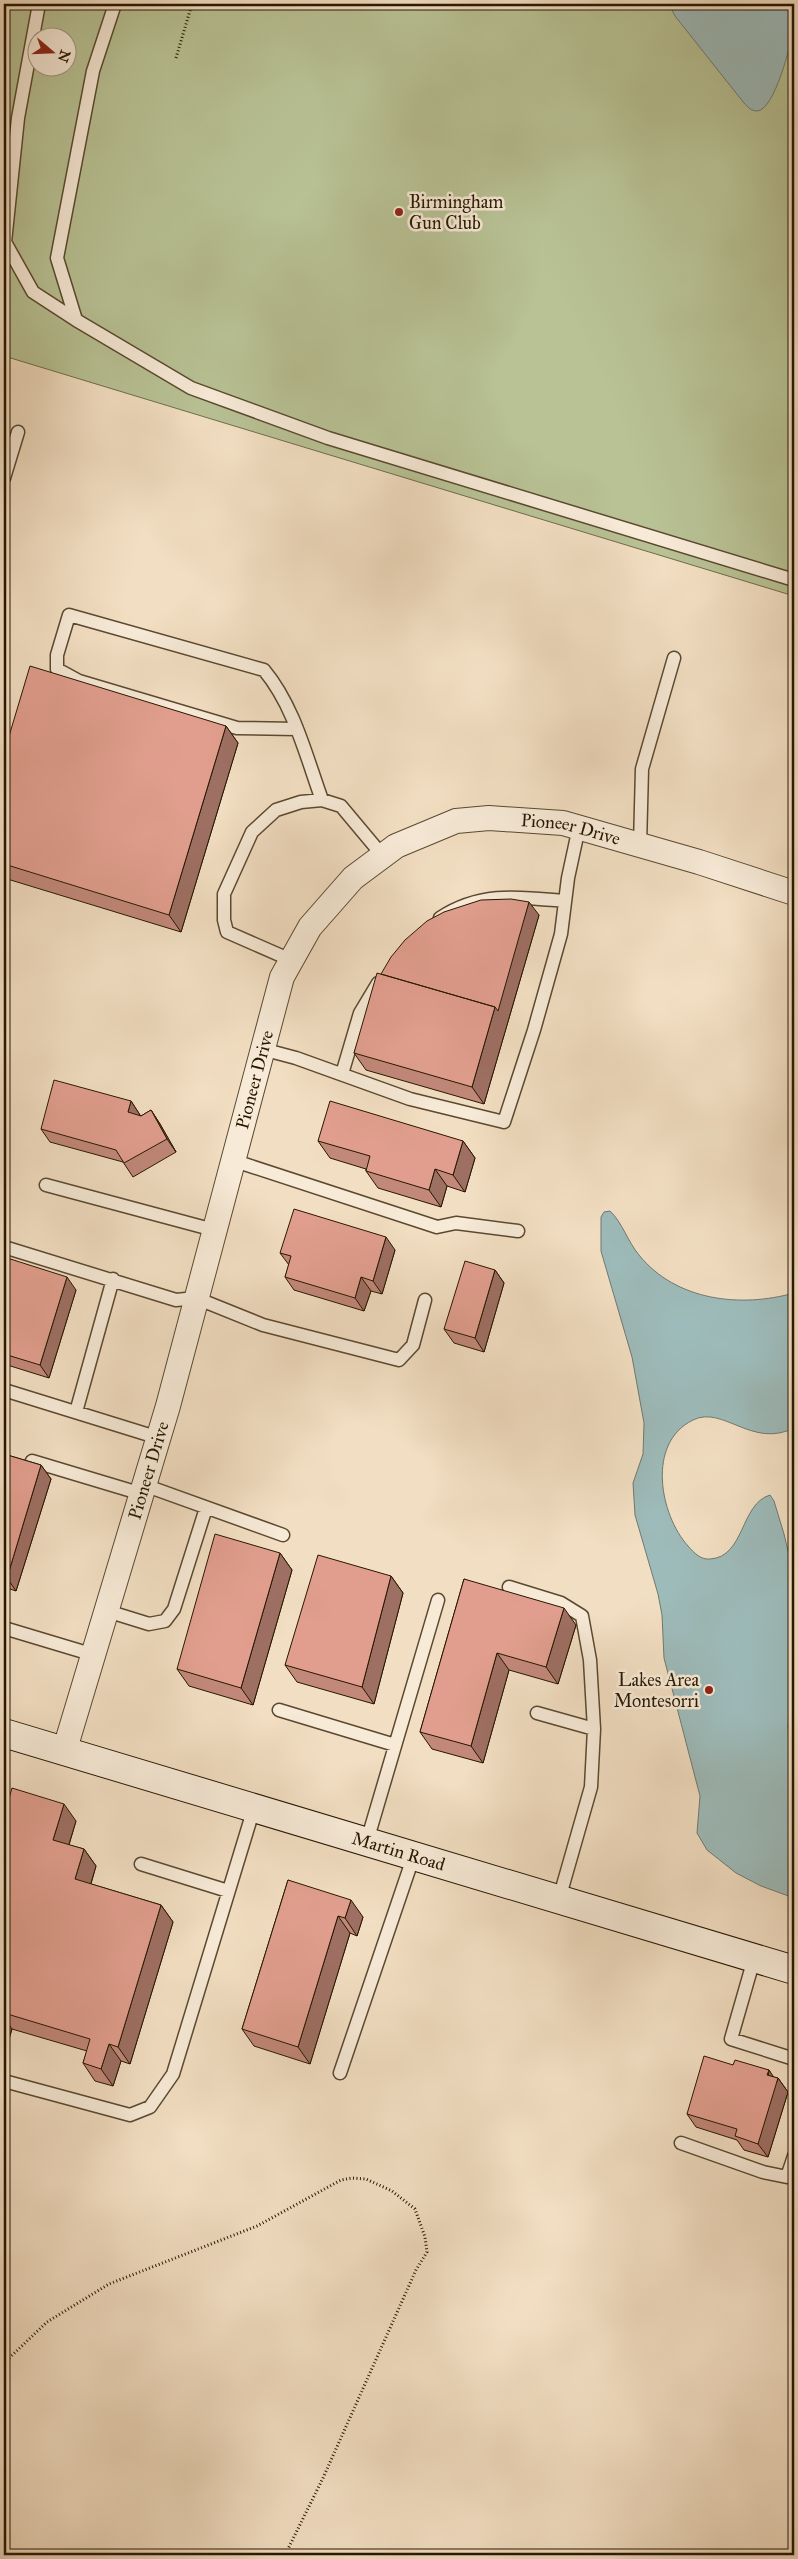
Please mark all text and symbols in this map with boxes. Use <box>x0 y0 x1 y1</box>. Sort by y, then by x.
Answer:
north arrow <box>28 28 78 78</box>
text: N <box>54 48 74 65</box>
place label: Birmingham Gun Club <box>409 191 503 234</box>
marker: Birmingham Gun Club <box>393 206 405 218</box>
street label: Pioneer Drive <box>520 809 623 850</box>
street label: Pioneer Drive <box>231 1028 278 1131</box>
street label: Pioneer Drive <box>123 1419 174 1522</box>
place label: Lakes Area Montesorri <box>614 1669 699 1712</box>
marker: Lakes Area Montesorri <box>703 1684 715 1696</box>
street label: Martin Road <box>349 1827 448 1876</box>

